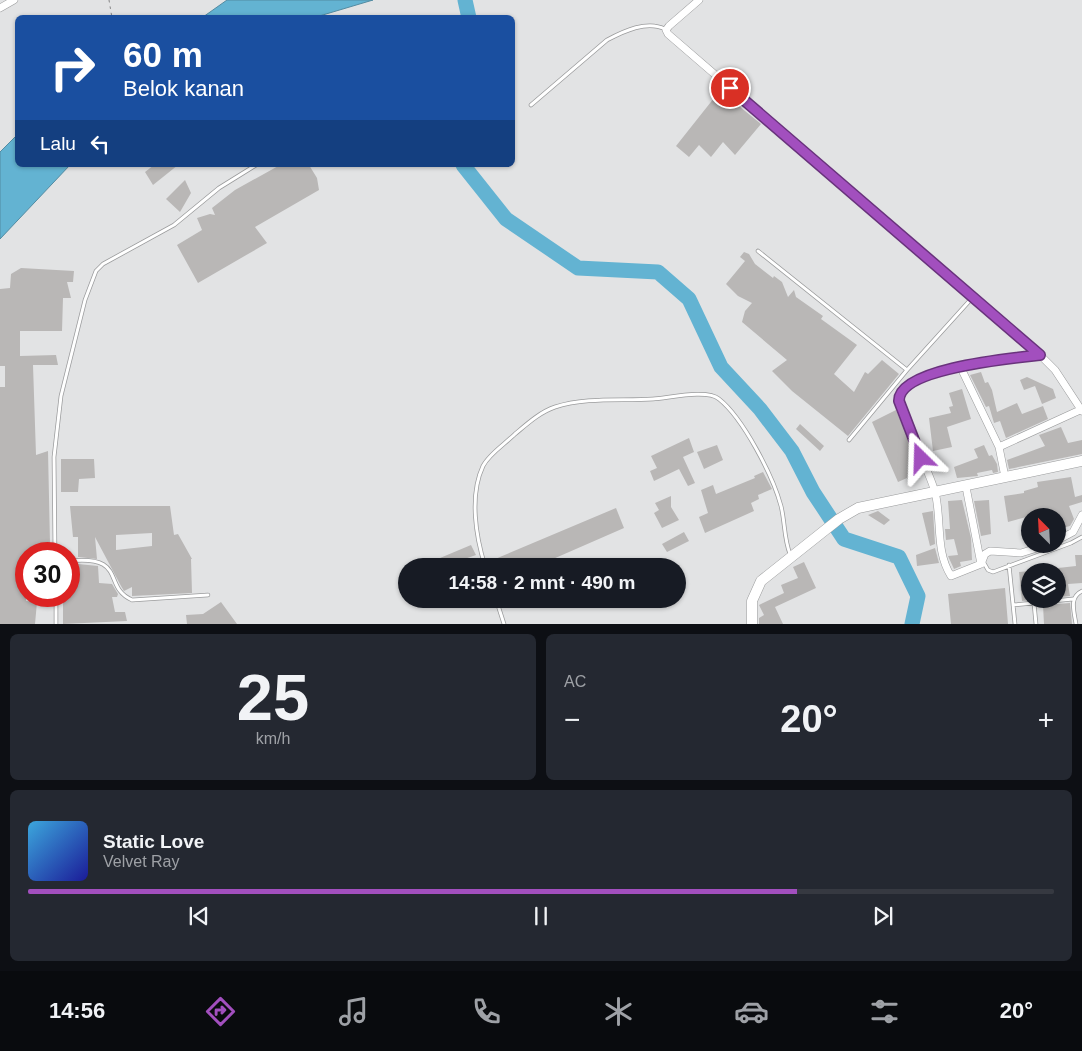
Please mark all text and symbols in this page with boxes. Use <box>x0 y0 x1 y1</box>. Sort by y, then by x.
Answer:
icon: right <box>40 35 105 100</box>
text: 60 m <box>123 35 203 74</box>
pin <box>709 67 751 109</box>
icon: arrive <box>716 74 744 102</box>
text: Belok kanan <box>123 76 244 101</box>
icon: left <box>86 130 114 158</box>
text: Lalu <box>40 133 76 154</box>
position arrow <box>894 431 946 483</box>
north arrow <box>1021 508 1066 552</box>
map controls <box>1021 508 1066 608</box>
speed limit sign: 30 <box>15 542 80 607</box>
button: layers <box>1021 563 1066 608</box>
text: 14:58 · 2 mnt · 490 m <box>449 572 635 593</box>
text: 25 <box>237 661 309 734</box>
text: AC <box>564 673 586 690</box>
text: 20° <box>780 698 838 740</box>
text: − <box>564 704 580 735</box>
text: + <box>1038 704 1054 735</box>
text: km/h <box>256 730 290 747</box>
text: Static Love <box>103 831 204 852</box>
text: Velvet Ray <box>103 853 179 870</box>
icon: previous <box>185 902 213 930</box>
icon: pause <box>527 902 555 930</box>
icon: next <box>869 902 897 930</box>
icon: directions <box>203 994 238 1029</box>
icon: music <box>336 994 371 1029</box>
icon: phone <box>469 994 504 1029</box>
icon: climate <box>601 994 636 1029</box>
icon: car <box>734 994 769 1029</box>
icon: filters <box>867 994 902 1029</box>
text: 14:56 <box>49 998 105 1023</box>
text: 20° <box>1000 998 1033 1023</box>

